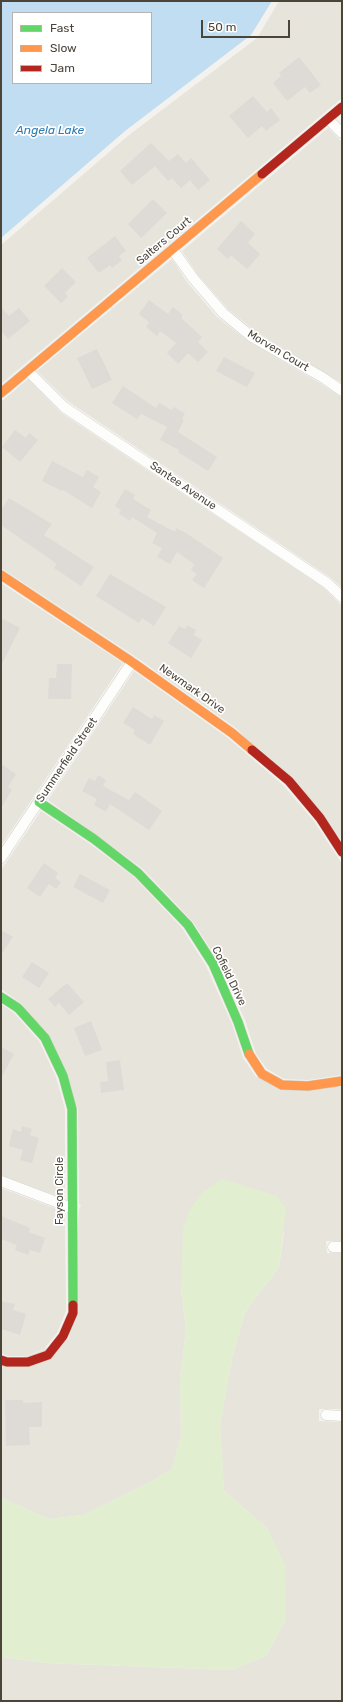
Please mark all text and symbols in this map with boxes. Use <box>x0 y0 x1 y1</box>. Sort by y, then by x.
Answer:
legend <box>12 12 152 84</box>
scale bar <box>203 12 292 38</box>
text: 50 m <box>208 20 236 34</box>
text: Fast <box>50 21 74 35</box>
text: Slow <box>50 41 77 55</box>
text: Jam <box>50 61 75 75</box>
water label: Angela Lake <box>16 124 84 138</box>
street label: Salters Court <box>134 214 194 268</box>
street label: Morven Court <box>245 327 311 375</box>
street label: Santee Avenue <box>147 459 219 513</box>
street label: Newmark Drive <box>157 661 227 717</box>
street label: Summerfield Street <box>34 715 100 805</box>
street label: Cofield Drive <box>209 944 249 1008</box>
street label: Fayson Circle <box>53 1157 67 1225</box>

